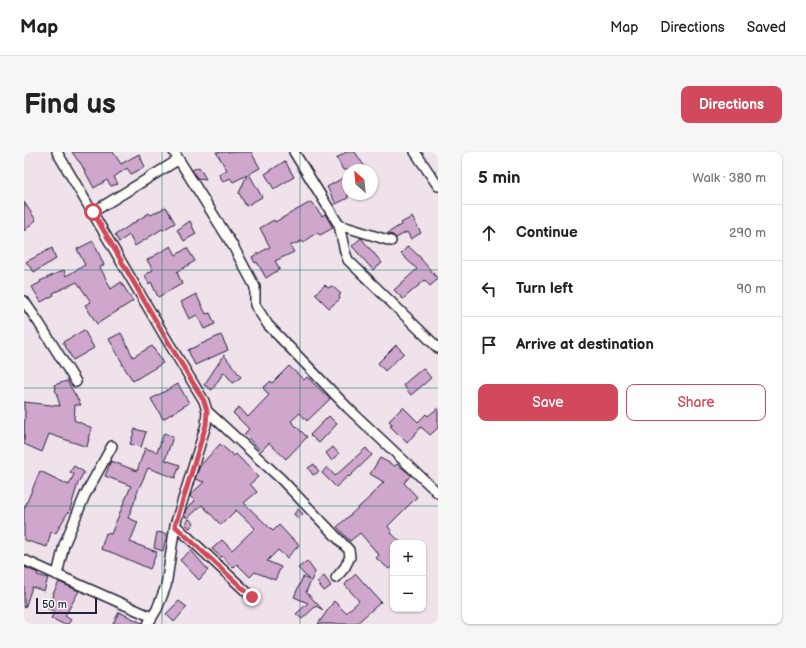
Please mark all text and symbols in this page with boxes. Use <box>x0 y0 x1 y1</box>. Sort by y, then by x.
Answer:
text: Map <box>20 16 58 39</box>
text: Map <box>610 19 638 36</box>
text: Directions <box>660 19 725 36</box>
text: Saved <box>747 19 786 36</box>
button: Directions <box>681 86 782 123</box>
text: Find us <box>24 88 116 121</box>
north arrow <box>342 164 378 200</box>
text: 5 min <box>478 168 521 188</box>
text: Walk · 380 m <box>692 170 766 186</box>
route start <box>84 203 102 221</box>
icon: ahead <box>478 222 500 244</box>
text: Continue <box>516 223 578 242</box>
text: 290 m <box>729 225 766 241</box>
icon: left <box>478 278 500 300</box>
text: Turn left <box>516 279 573 298</box>
text: 90 m <box>737 281 766 297</box>
icon: arrive <box>478 334 500 356</box>
text: Arrive at destination <box>516 335 654 354</box>
button: Save <box>478 384 618 421</box>
button: Share <box>626 384 766 421</box>
map controls <box>390 540 426 612</box>
button: + <box>390 540 426 576</box>
button: − <box>390 576 426 612</box>
route end <box>243 588 261 606</box>
scale bar <box>36 596 97 615</box>
text: 50 m <box>42 598 67 611</box>

